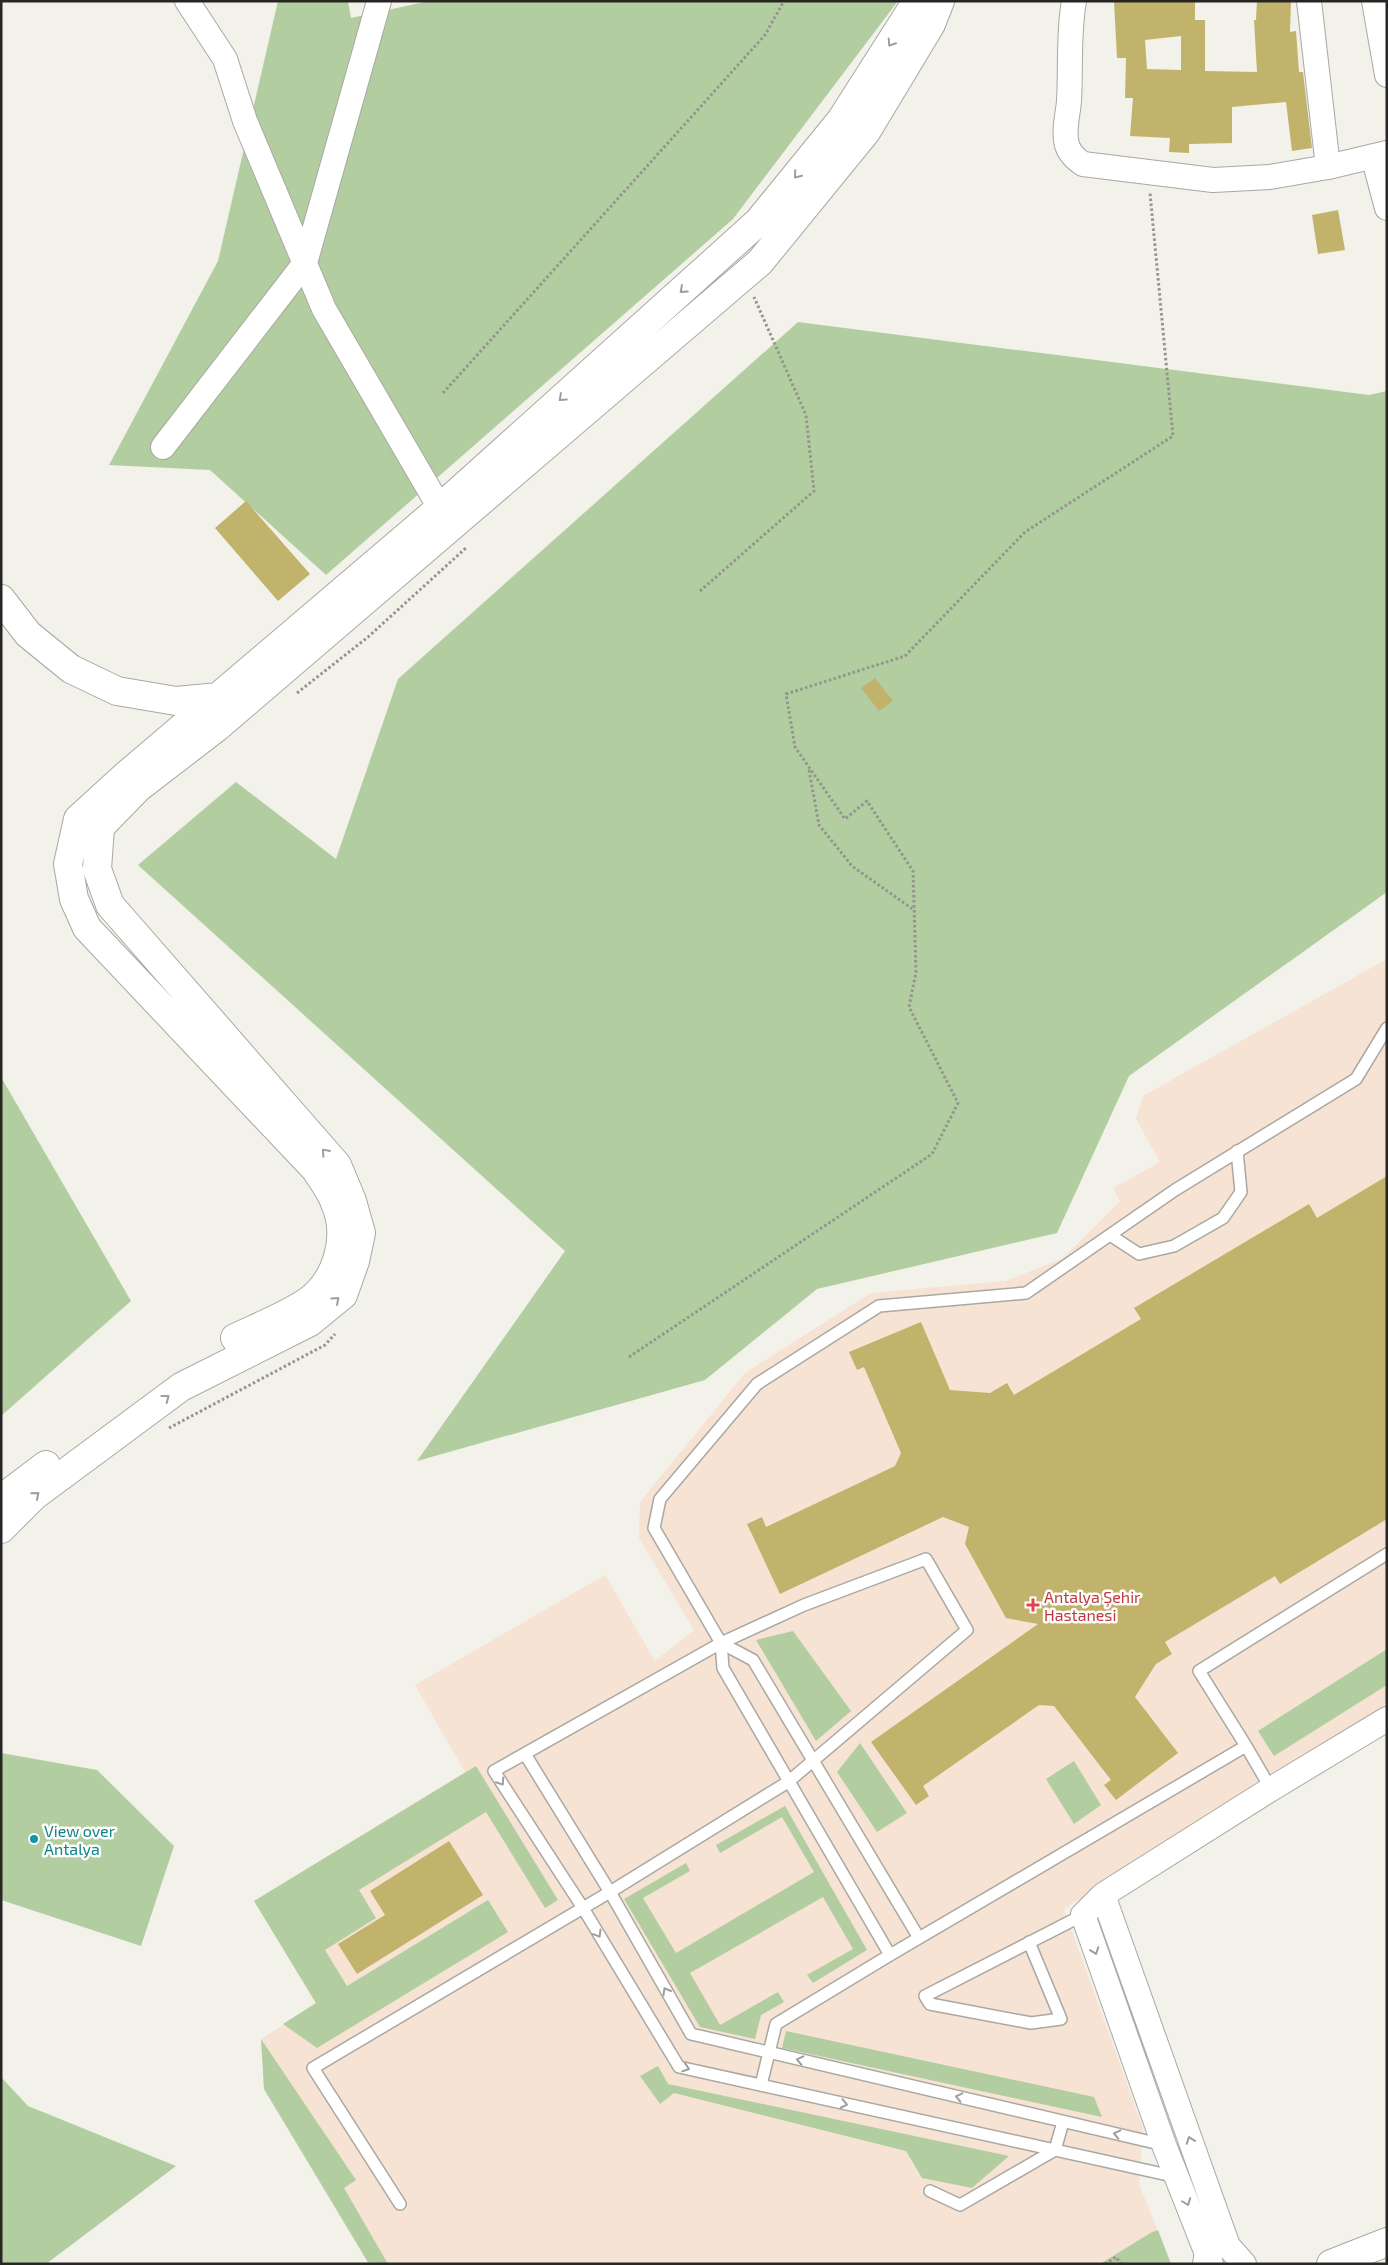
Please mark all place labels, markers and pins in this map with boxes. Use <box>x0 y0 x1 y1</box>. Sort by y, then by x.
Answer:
place label: Antalya Şehir Hastanesi <box>1044 1587 1141 1624</box>
marker: Antalya Şehir Hastanesi <box>1026 1598 1040 1612</box>
place label: View over Antalya <box>44 1821 116 1858</box>
marker: View over Antalya <box>28 1833 40 1845</box>

